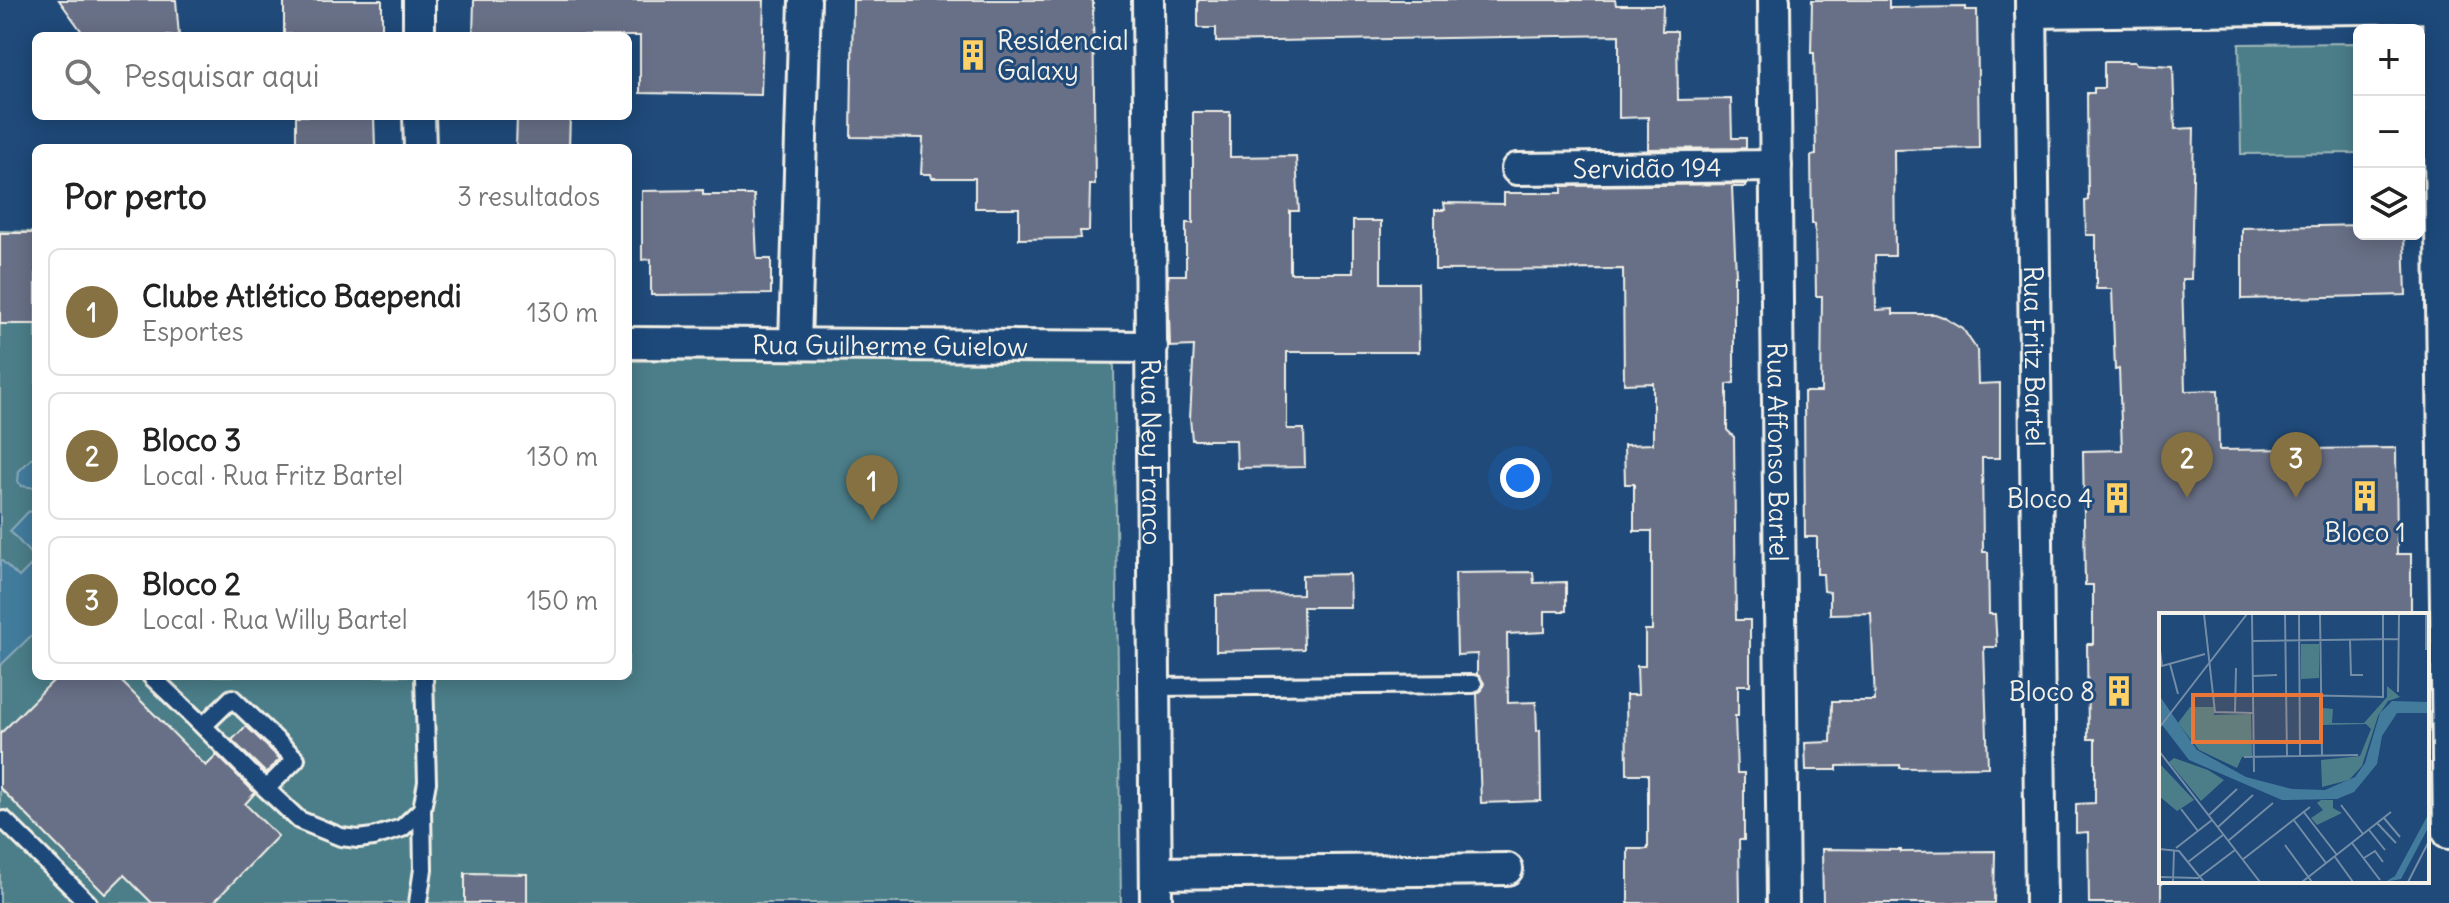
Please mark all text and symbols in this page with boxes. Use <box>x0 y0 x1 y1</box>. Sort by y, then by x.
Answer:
place label: Residencial Galaxy <box>997 24 1129 87</box>
map controls <box>2353 24 2425 240</box>
button: + <box>2353 24 2425 96</box>
search box <box>32 32 632 120</box>
building icon: Residencial Galaxy <box>956 38 990 72</box>
icon: search <box>60 54 104 98</box>
text: Pesquisar aqui <box>124 57 320 95</box>
button: − <box>2353 96 2425 168</box>
street label: Servidão 194 <box>1572 150 1722 185</box>
button: layers <box>2353 168 2425 240</box>
text: Por perto <box>64 175 207 218</box>
text: 3 resultados <box>457 180 600 213</box>
street label: Rua Fritz Bartel <box>2017 265 2052 447</box>
text: Clube Atlético Baependi <box>142 277 461 315</box>
text: 1 <box>87 296 97 329</box>
text: 130 m <box>527 296 598 329</box>
text: Esportes <box>142 315 243 348</box>
street label: Rua Guilherme Guielow <box>752 327 1028 363</box>
street label: Rua Affonso Bartel <box>1761 342 1796 562</box>
street label: Rua Ney Franco <box>1135 358 1169 546</box>
text: Bloco 3 <box>142 421 241 459</box>
pin: 2 <box>2161 432 2213 498</box>
pin: 3 <box>2270 432 2322 498</box>
text: 2 <box>85 440 99 473</box>
text: 130 m <box>527 440 598 473</box>
pin: 1 <box>846 455 898 521</box>
your location <box>1500 458 1540 498</box>
text: Local · Rua Fritz Bartel <box>142 459 403 492</box>
building icon: Bloco 1 <box>2348 479 2382 513</box>
building icon: Bloco 4 <box>2100 481 2134 515</box>
place label: Bloco 4 <box>2007 482 2093 515</box>
place label: Bloco 1 <box>2324 516 2406 549</box>
text: Bloco 2 <box>142 565 241 603</box>
text: 3 <box>85 584 99 617</box>
text: 150 m <box>527 584 598 617</box>
text: Local · Rua Willy Bartel <box>142 603 408 636</box>
inset map <box>2159 613 2429 883</box>
building icon: Bloco 8 <box>2102 674 2136 708</box>
place label: Bloco 8 <box>2009 675 2095 708</box>

